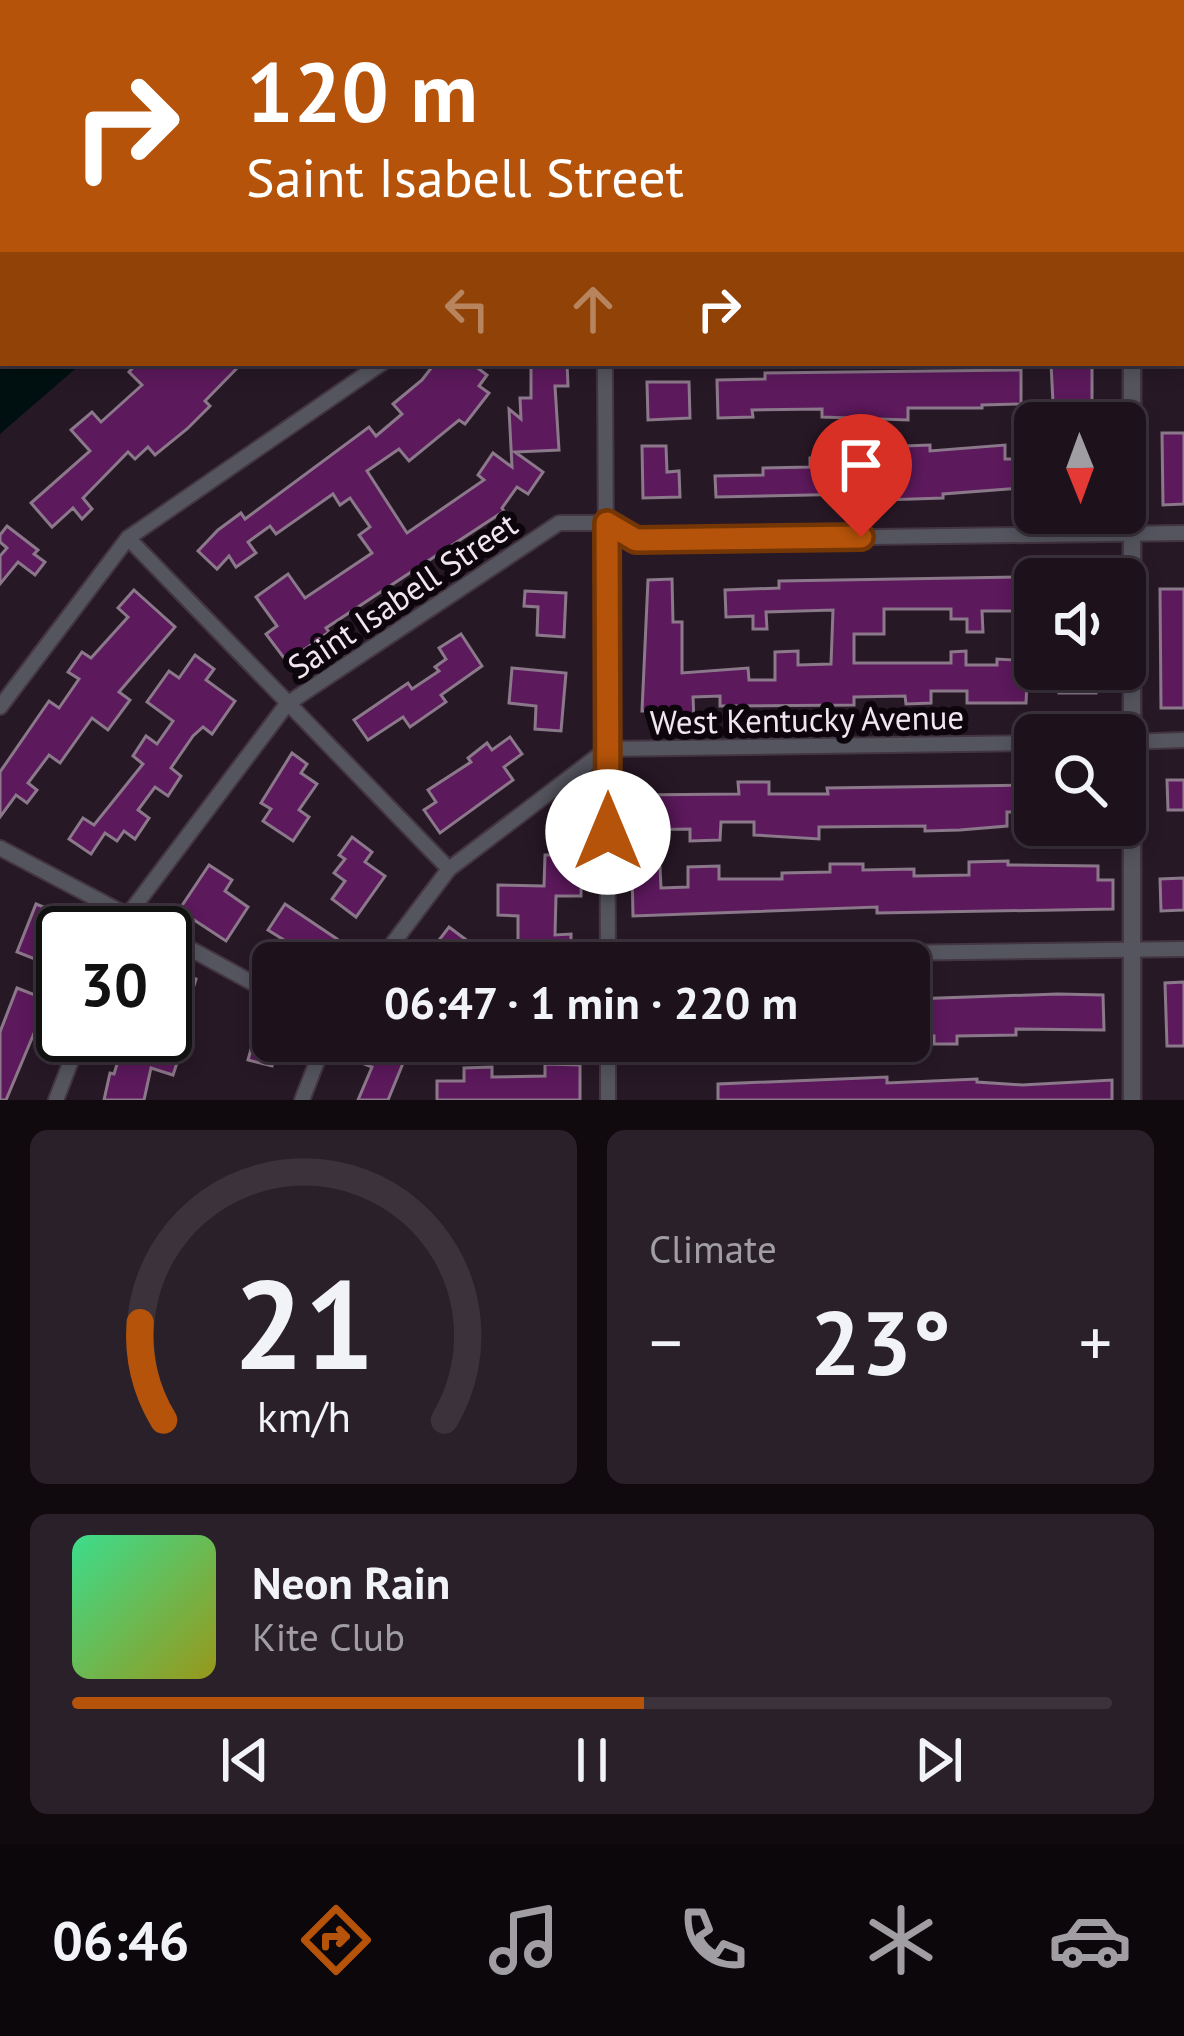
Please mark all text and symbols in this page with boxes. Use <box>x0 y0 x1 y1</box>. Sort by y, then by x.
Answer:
text: 120 m <box>246 36 478 145</box>
icon: right <box>48 48 204 204</box>
text: Saint Isabell Street <box>246 142 684 212</box>
icon: left <box>434 276 500 342</box>
icon: ahead <box>560 276 626 342</box>
icon: right <box>686 276 752 342</box>
north arrow <box>1014 402 1146 534</box>
map controls <box>1014 402 1146 846</box>
pin <box>810 414 912 537</box>
icon: arrive <box>828 432 894 498</box>
street label: Saint Isabell Street <box>279 502 525 688</box>
button: sound <box>1014 558 1146 690</box>
street label: West Kentucky Avenue <box>649 695 965 743</box>
button: search <box>1014 714 1146 846</box>
position arrow <box>545 769 671 895</box>
speed limit sign: 30 <box>36 906 192 1062</box>
text: 06:47 · 1 min · 220 m <box>384 973 798 1031</box>
text: Climate <box>649 1223 777 1274</box>
text: 21 <box>233 1242 374 1403</box>
text: 23° <box>810 1283 951 1400</box>
text: − <box>649 1299 682 1384</box>
text: + <box>1079 1299 1112 1384</box>
text: km/h <box>256 1388 351 1444</box>
text: Neon Rain <box>252 1553 450 1611</box>
text: Kite Club <box>252 1611 405 1662</box>
icon: previous <box>212 1727 278 1793</box>
icon: pause <box>559 1727 625 1793</box>
icon: next <box>906 1727 972 1793</box>
icon: directions <box>294 1898 378 1982</box>
icon: music <box>482 1898 566 1982</box>
icon: phone <box>671 1898 755 1982</box>
icon: climate <box>859 1898 943 1982</box>
icon: car <box>1048 1898 1132 1982</box>
text: 06:46 <box>52 1905 189 1975</box>

